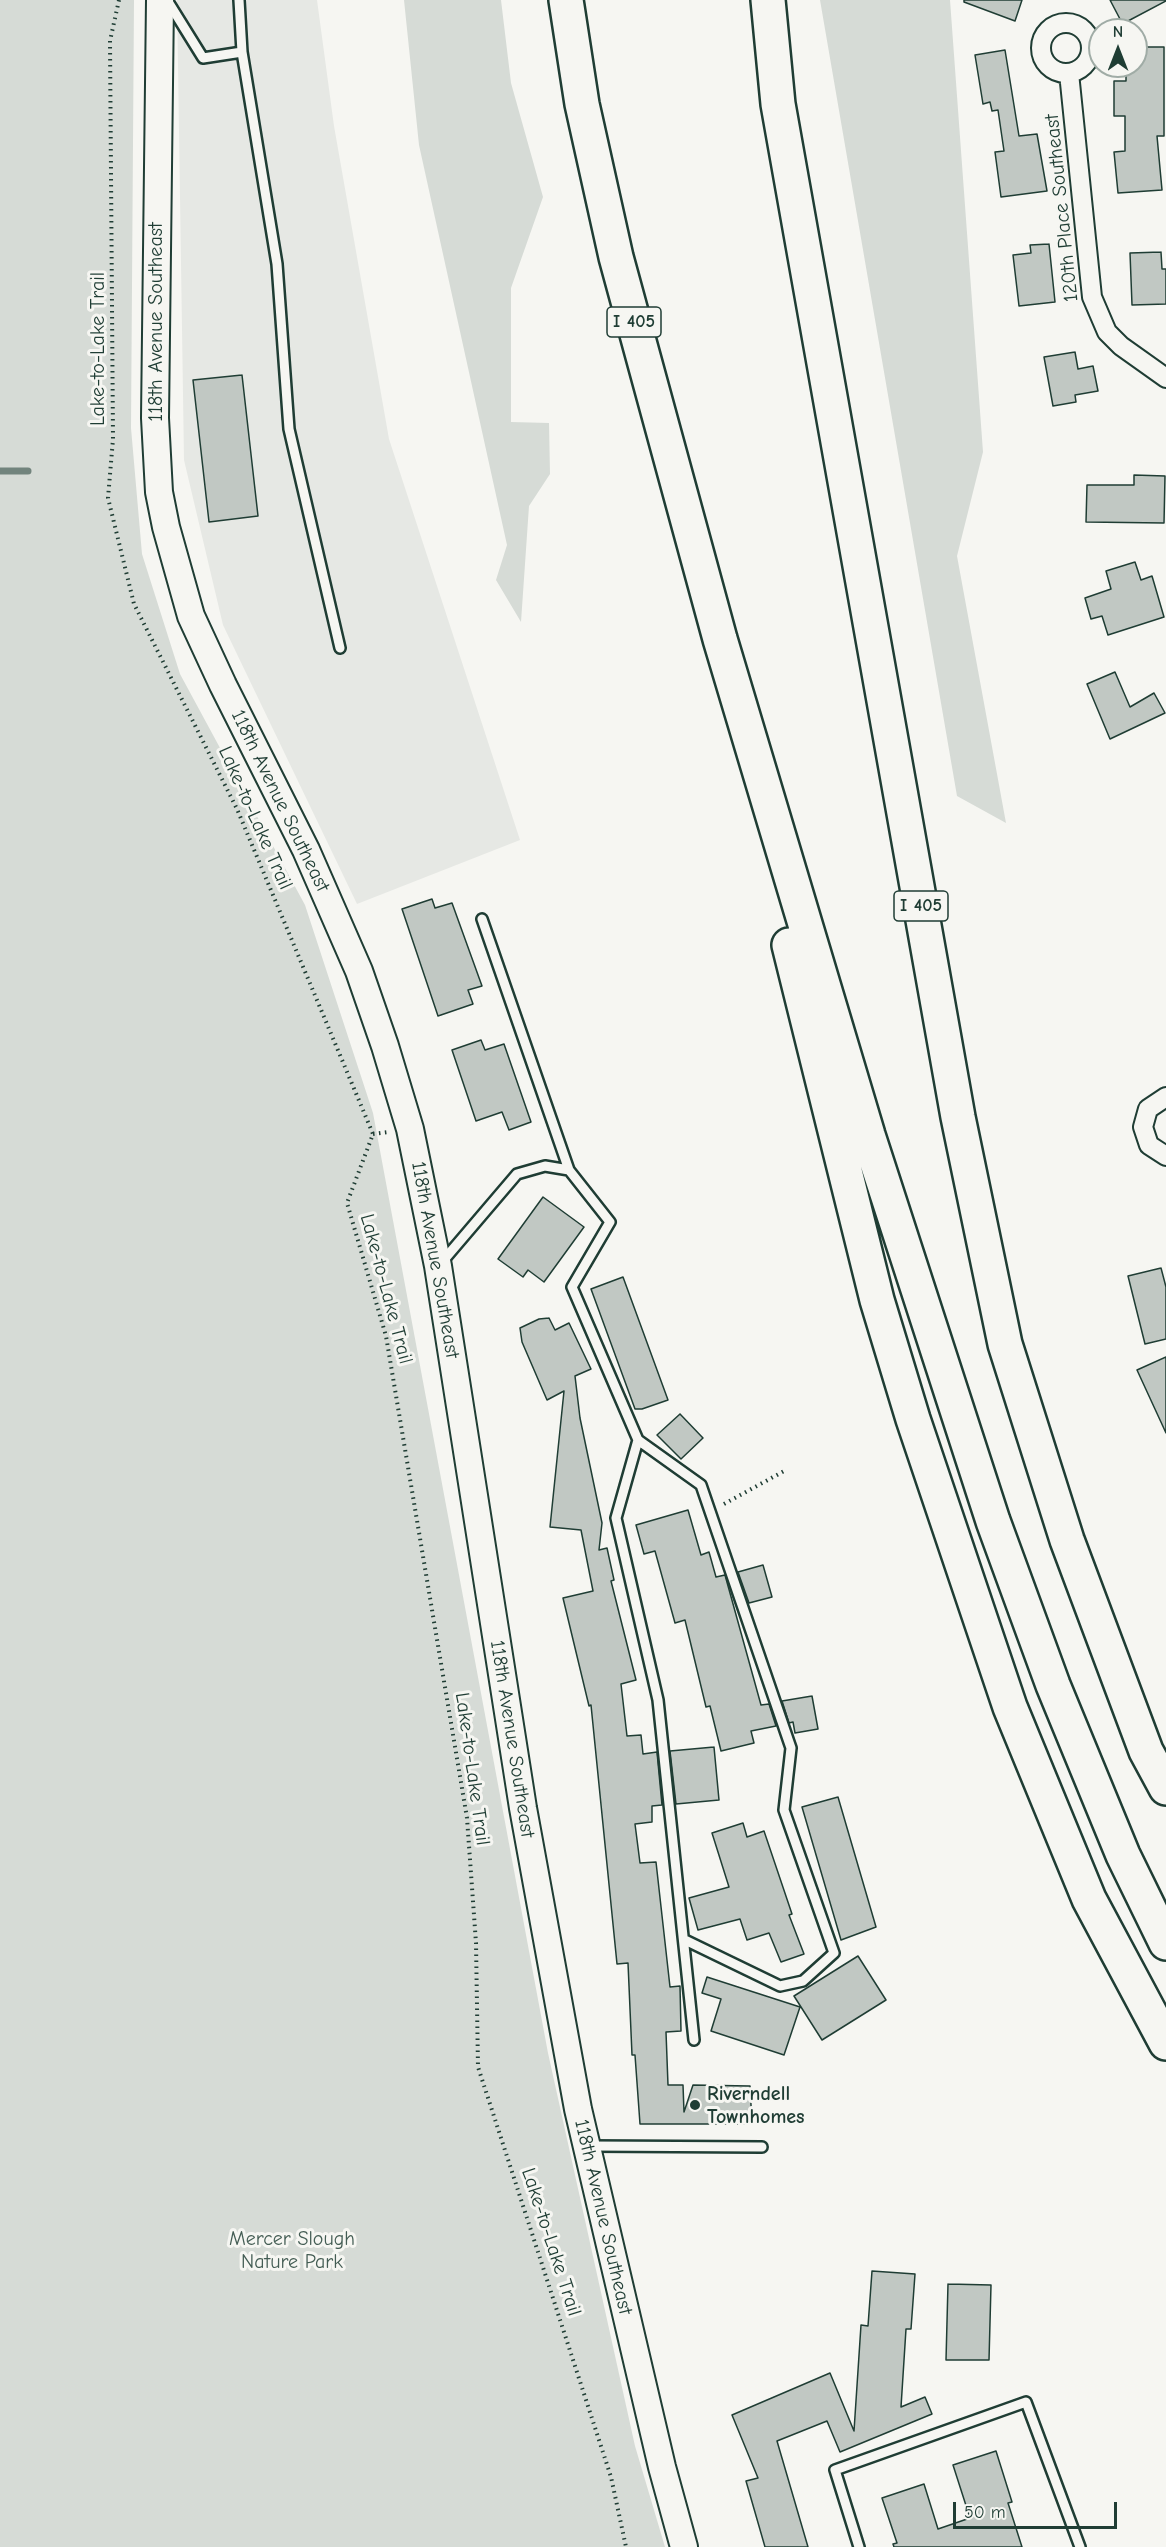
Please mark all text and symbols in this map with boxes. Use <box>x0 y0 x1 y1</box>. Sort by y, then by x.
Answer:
north arrow <box>1088 18 1148 78</box>
text: N <box>1113 23 1123 41</box>
street label: 120th Place Southeast <box>1040 113 1084 303</box>
street label: 118th Avenue Southeast <box>144 222 168 422</box>
street label: Lake-to-Lake Trail <box>86 272 110 426</box>
road number: I 405 <box>607 307 661 337</box>
street label: 118th Avenue Southeast <box>225 706 335 896</box>
street label: Lake-to-Lake Trail <box>213 743 297 893</box>
road number: I 405 <box>894 891 948 921</box>
street label: 118th Avenue Southeast <box>406 1160 464 1360</box>
street label: Lake-to-Lake Trail <box>354 1211 418 1367</box>
street label: 118th Avenue Southeast <box>485 1639 539 1839</box>
street label: Lake-to-Lake Trail <box>449 1691 495 1847</box>
place label: Riverndell Townhomes <box>707 2082 805 2129</box>
marker: Riverndell Townhomes <box>688 2098 702 2112</box>
street label: 118th Avenue Southeast <box>569 2117 637 2317</box>
street label: Lake-to-Lake Trail <box>516 2165 586 2319</box>
park label: Mercer Slough Nature Park <box>229 2227 355 2274</box>
scale bar <box>956 2490 1120 2528</box>
text: 50 m <box>964 2502 1006 2523</box>

